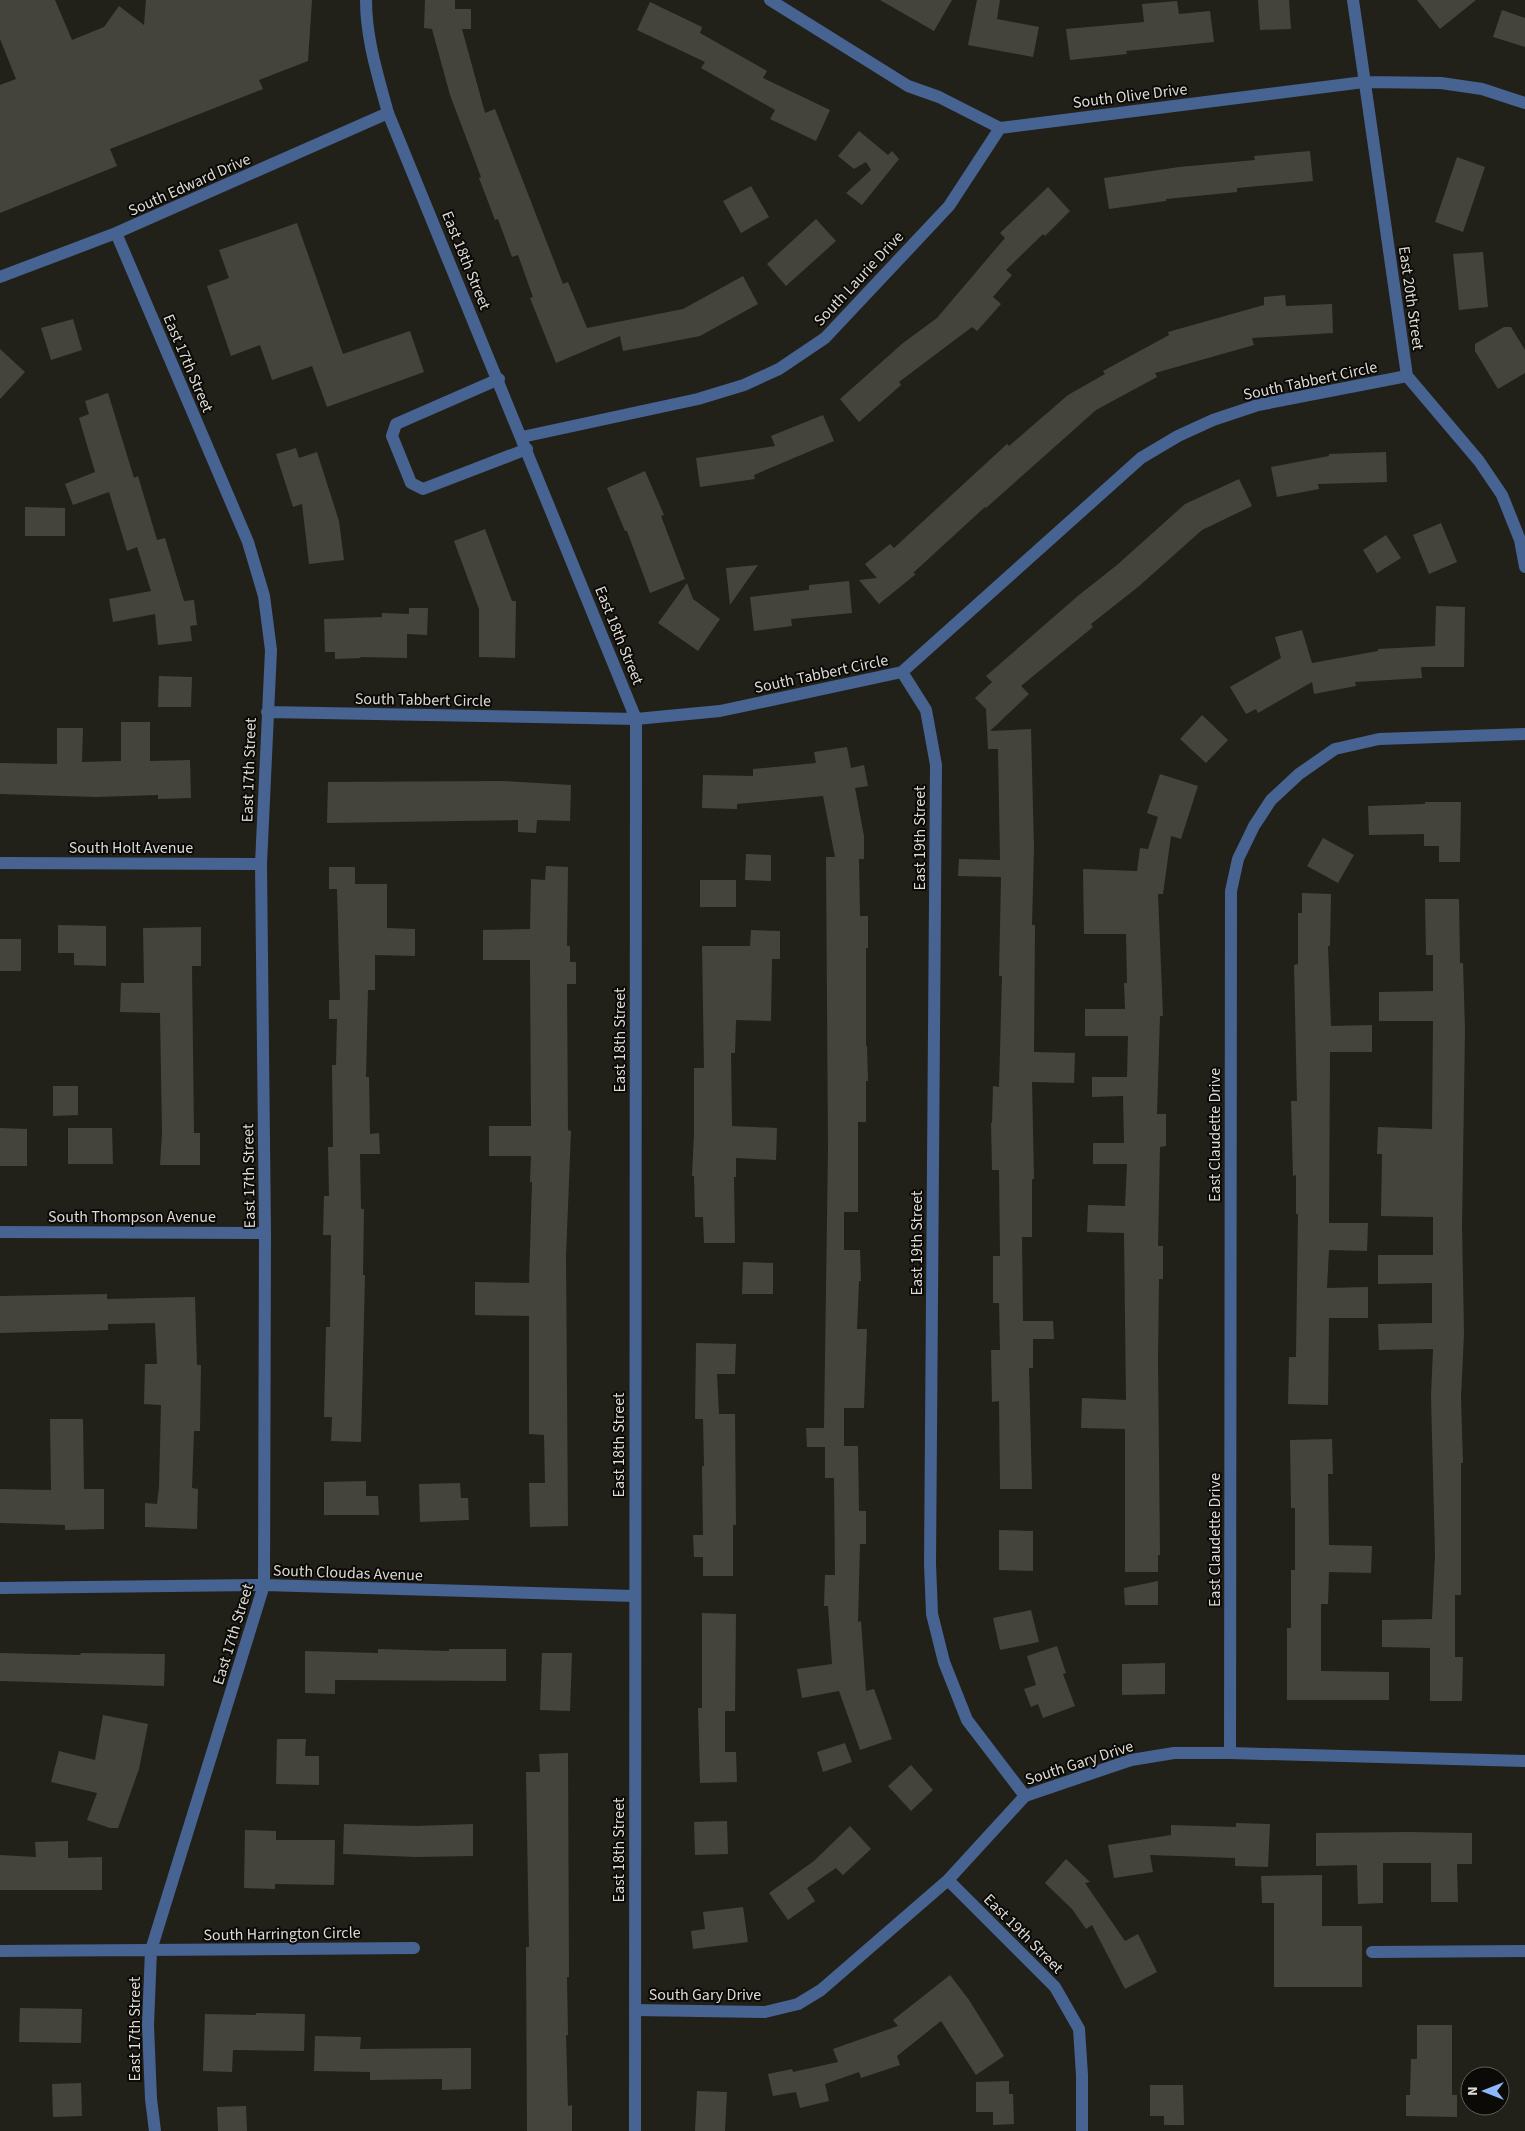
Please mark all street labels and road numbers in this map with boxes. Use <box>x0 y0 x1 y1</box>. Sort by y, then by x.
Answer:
street label: South Olive Drive <box>1072 78 1189 114</box>
street label: South Edward Drive <box>125 148 254 222</box>
street label: East 18th Street <box>436 208 496 314</box>
street label: South Laurie Drive <box>809 226 909 331</box>
street label: East 20th Street <box>1393 245 1429 352</box>
street label: East 17th Street <box>157 311 219 416</box>
street label: South Tabbert Circle <box>1241 356 1379 406</box>
street label: East 18th Street <box>589 583 649 689</box>
street label: South Tabbert Circle <box>752 649 890 699</box>
street label: South Tabbert Circle <box>355 688 491 712</box>
street label: East 17th Street <box>236 717 262 823</box>
street label: East 19th Street <box>909 785 931 890</box>
street label: South Holt Avenue <box>69 837 193 859</box>
street label: East 18th Street <box>609 987 631 1092</box>
street label: East Claudette Drive <box>1204 1068 1226 1202</box>
street label: East 17th Street <box>237 1123 261 1229</box>
street label: East 19th Street <box>906 1190 928 1295</box>
street label: South Thompson Avenue <box>48 1206 216 1228</box>
street label: East 18th Street <box>608 1392 630 1497</box>
street label: East Claudette Drive <box>1204 1473 1226 1607</box>
street label: South Cloudas Avenue <box>273 1559 423 1587</box>
street label: East 17th Street <box>207 1580 259 1688</box>
street label: South Gary Drive <box>1022 1735 1136 1791</box>
street label: East 18th Street <box>608 1797 630 1902</box>
street label: East 19th Street <box>978 1889 1069 1979</box>
street label: South Harrington Circle <box>203 1922 361 1946</box>
street label: East 17th Street <box>124 1976 146 2081</box>
street label: South Gary Drive <box>649 1984 761 2006</box>

